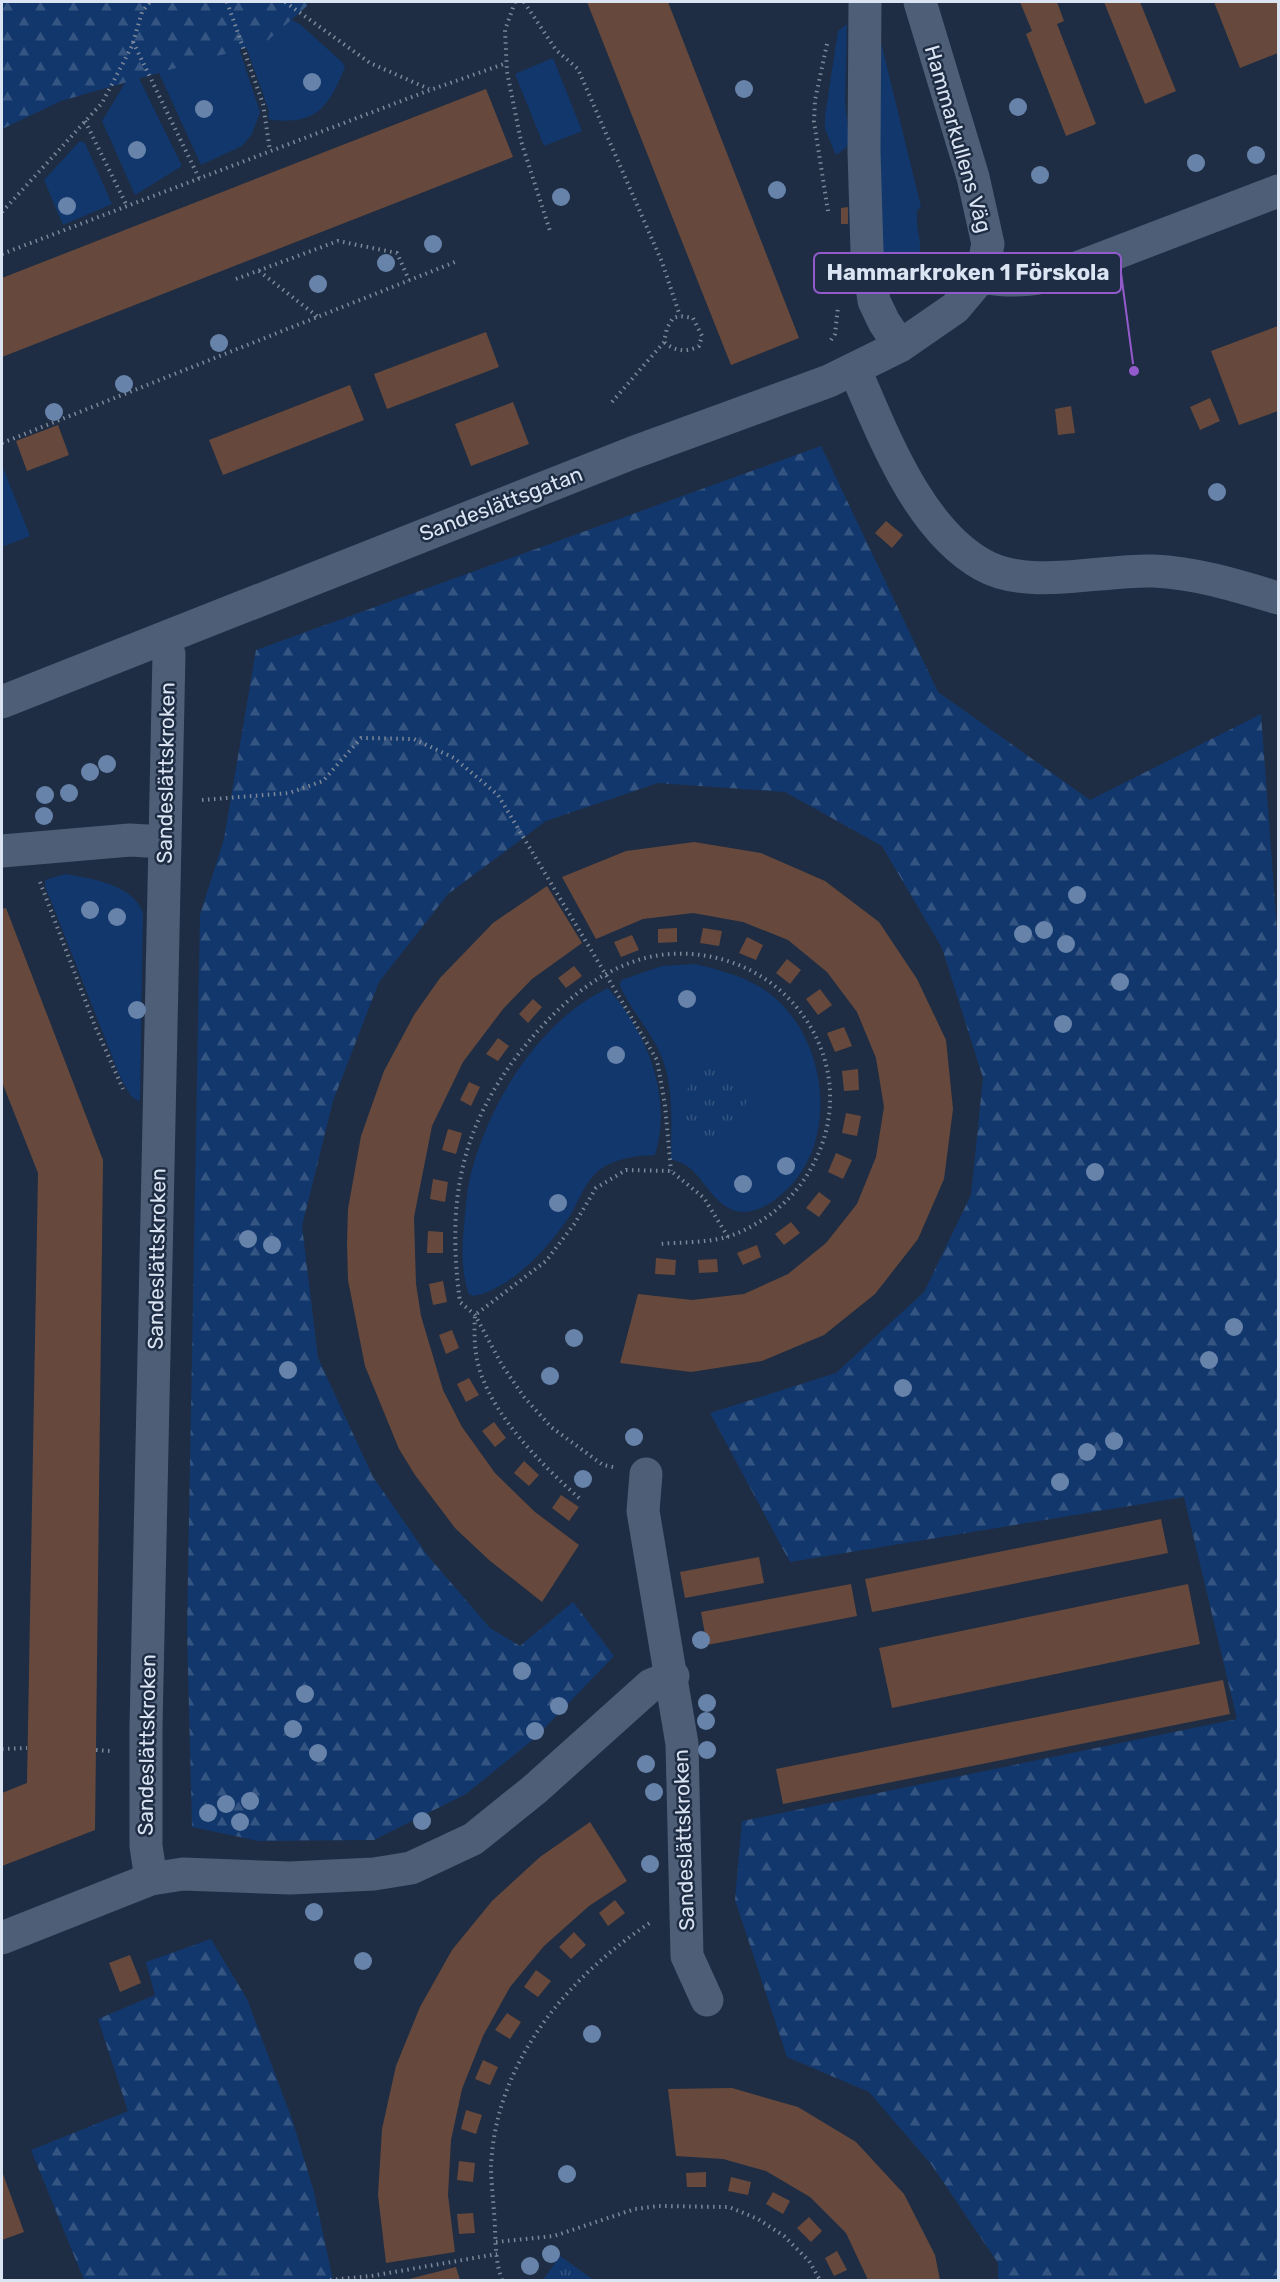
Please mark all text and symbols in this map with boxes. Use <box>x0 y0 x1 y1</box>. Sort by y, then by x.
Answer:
street label: Hammarkullens Väg <box>920 42 997 235</box>
callout: Hammarkroken 1 Förskola <box>814 253 1121 293</box>
text: Hammarkroken 1 Förskola <box>827 259 1109 286</box>
street label: Sandeslättsgatan <box>416 461 586 546</box>
street label: Sandeslättskroken <box>151 682 180 864</box>
street label: Sandeslättskroken <box>142 1168 171 1350</box>
street label: Sandeslättskroken <box>132 1654 161 1836</box>
street label: Sandeslättskroken <box>668 1749 699 1931</box>

